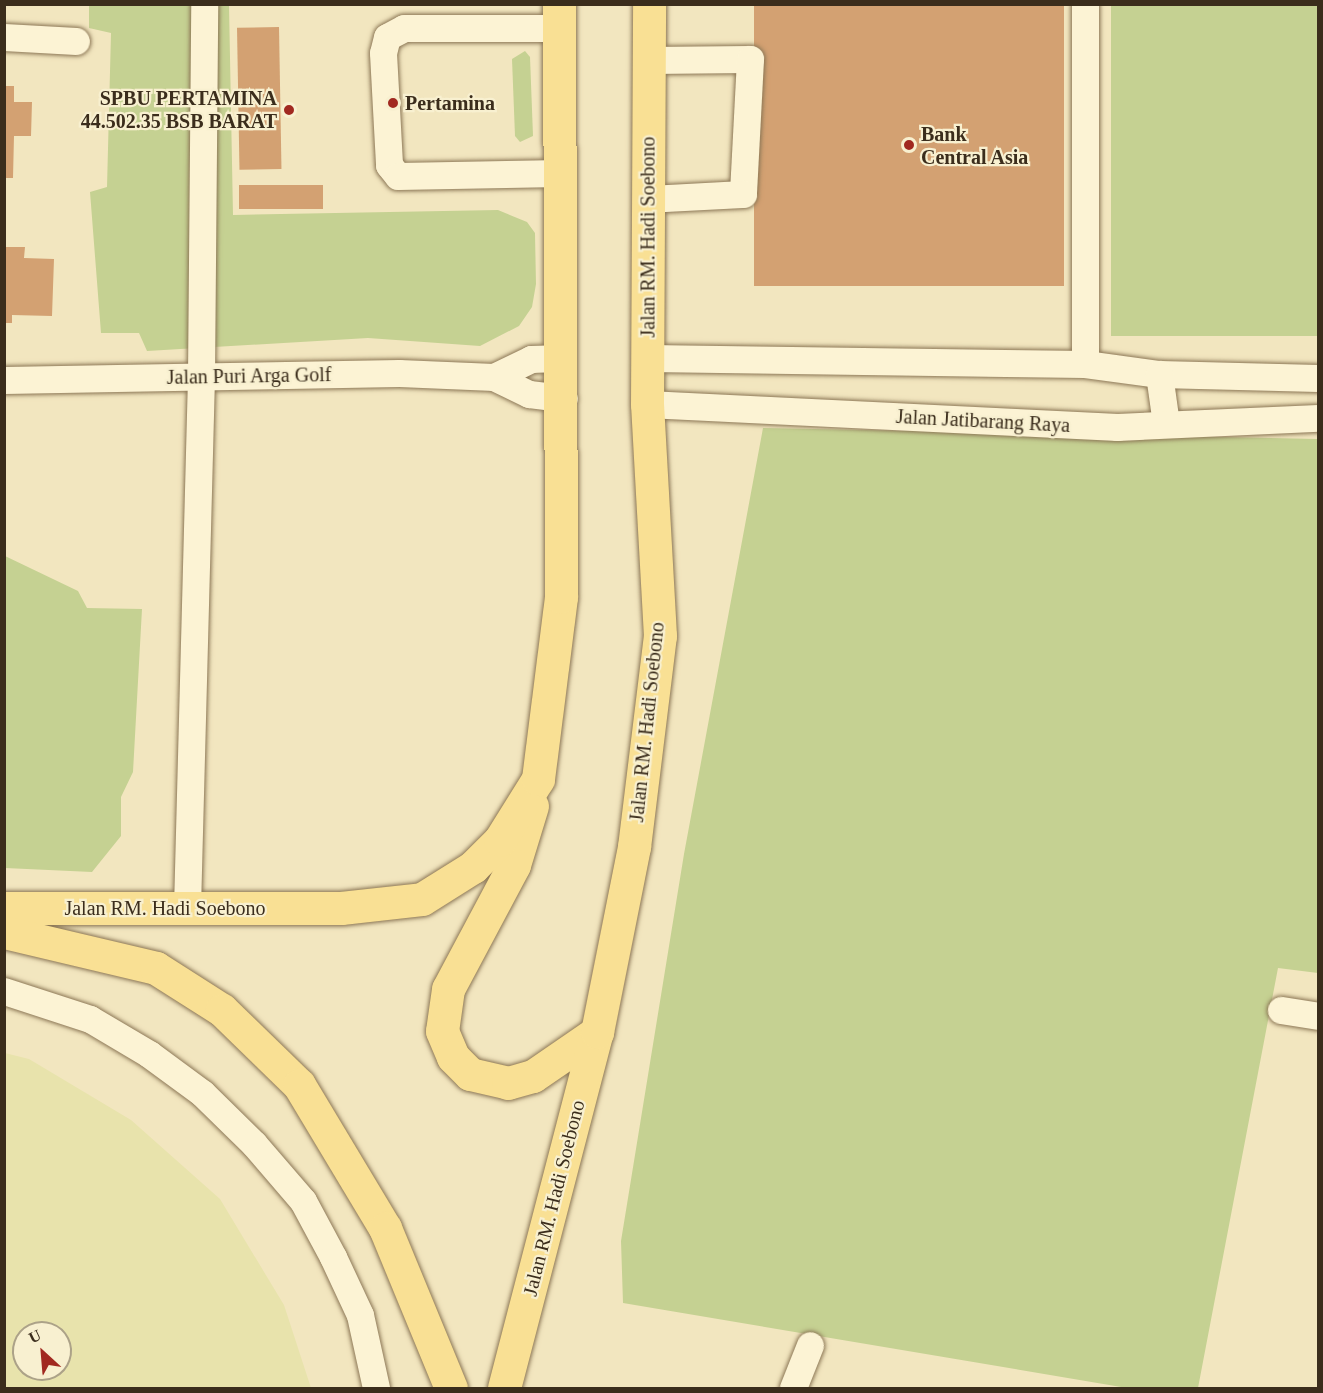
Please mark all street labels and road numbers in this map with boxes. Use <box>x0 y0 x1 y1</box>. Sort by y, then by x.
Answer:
street label: Jalan RM. Hadi Soebono <box>636 136 660 338</box>
street label: Jalan Puri Arga Golf <box>166 363 332 389</box>
street label: Jalan Jatibarang Raya <box>895 404 1071 438</box>
street label: Jalan RM. Hadi Soebono <box>625 621 669 823</box>
street label: Jalan RM. Hadi Soebono <box>64 896 266 920</box>
street label: Jalan RM. Hadi Soebono <box>518 1098 590 1298</box>

